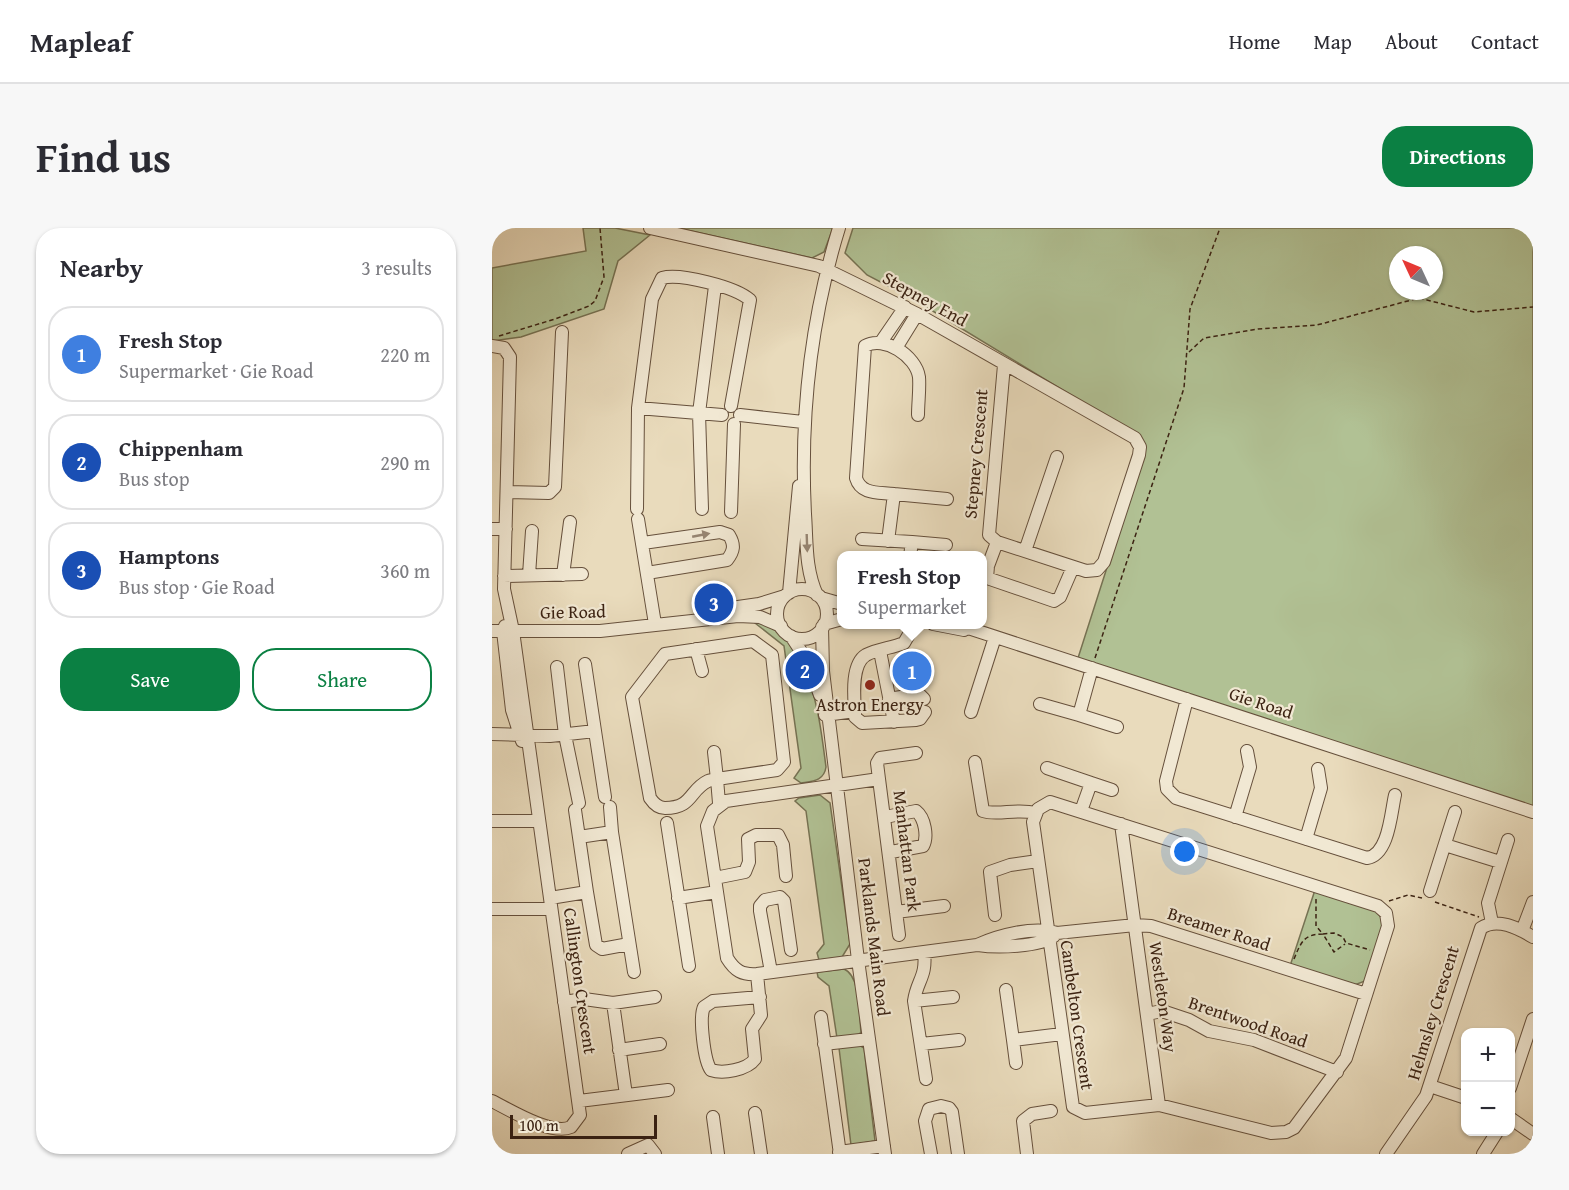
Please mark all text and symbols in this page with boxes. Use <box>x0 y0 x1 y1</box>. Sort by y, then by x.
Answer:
text: Mapleaf <box>30 21 131 62</box>
text: Home <box>1229 26 1280 57</box>
text: Map <box>1313 26 1352 57</box>
text: About <box>1385 26 1438 57</box>
text: Contact <box>1471 26 1539 57</box>
text: Find us <box>36 126 171 187</box>
button: Directions <box>1382 126 1533 187</box>
north arrow <box>1389 246 1443 300</box>
text: Nearby <box>60 248 143 287</box>
text: 3 results <box>361 253 432 282</box>
street label: Stepney End <box>878 264 973 333</box>
text: Fresh Stop <box>119 324 222 356</box>
text: 1 <box>76 340 87 369</box>
text: 220 m <box>380 340 430 369</box>
text: Supermarket · Gie Road <box>119 356 313 385</box>
street label: Stepney Crescent <box>956 387 995 520</box>
text: Chippenham <box>119 432 243 464</box>
text: 2 <box>76 448 87 477</box>
text: 290 m <box>380 448 430 477</box>
text: Bus stop <box>119 464 190 493</box>
one-way arrow <box>691 530 710 539</box>
one-way arrow <box>802 534 811 553</box>
text: Hamptons <box>119 540 219 572</box>
popup <box>837 551 987 629</box>
text: 3 <box>76 556 87 585</box>
text: 360 m <box>380 556 430 585</box>
text: Fresh Stop <box>857 560 961 592</box>
text: Bus stop · Gie Road <box>119 572 275 601</box>
pin: 3 <box>694 580 734 626</box>
text: Supermarket <box>857 592 967 621</box>
street label: Gie Road <box>540 597 606 626</box>
button: Save <box>60 648 240 711</box>
button: Share <box>252 648 432 711</box>
pin: 2 <box>786 648 824 692</box>
pin: 1 <box>892 648 932 694</box>
marker: Astron Energy <box>863 678 877 692</box>
street label: Gie Road <box>1226 680 1297 726</box>
place label: Astron Energy <box>816 691 924 718</box>
street label: Manhattan Park <box>887 789 928 914</box>
your location <box>1170 837 1199 866</box>
street label: Parklands Main Road <box>851 856 898 1018</box>
street label: Breamer Road <box>1164 899 1274 958</box>
street label: Callington Crescent <box>557 906 604 1056</box>
street label: Cambelton Crescent <box>1054 938 1101 1092</box>
street label: Westleton Way <box>1142 940 1185 1054</box>
street label: Helmsley Crescent <box>1399 942 1466 1083</box>
street label: Brentwood Road <box>1185 989 1312 1055</box>
map controls <box>1461 1028 1515 1136</box>
button: + <box>1461 1028 1515 1082</box>
button: − <box>1461 1082 1515 1136</box>
scale bar <box>510 1112 657 1140</box>
text: 100 m <box>519 1113 559 1137</box>

